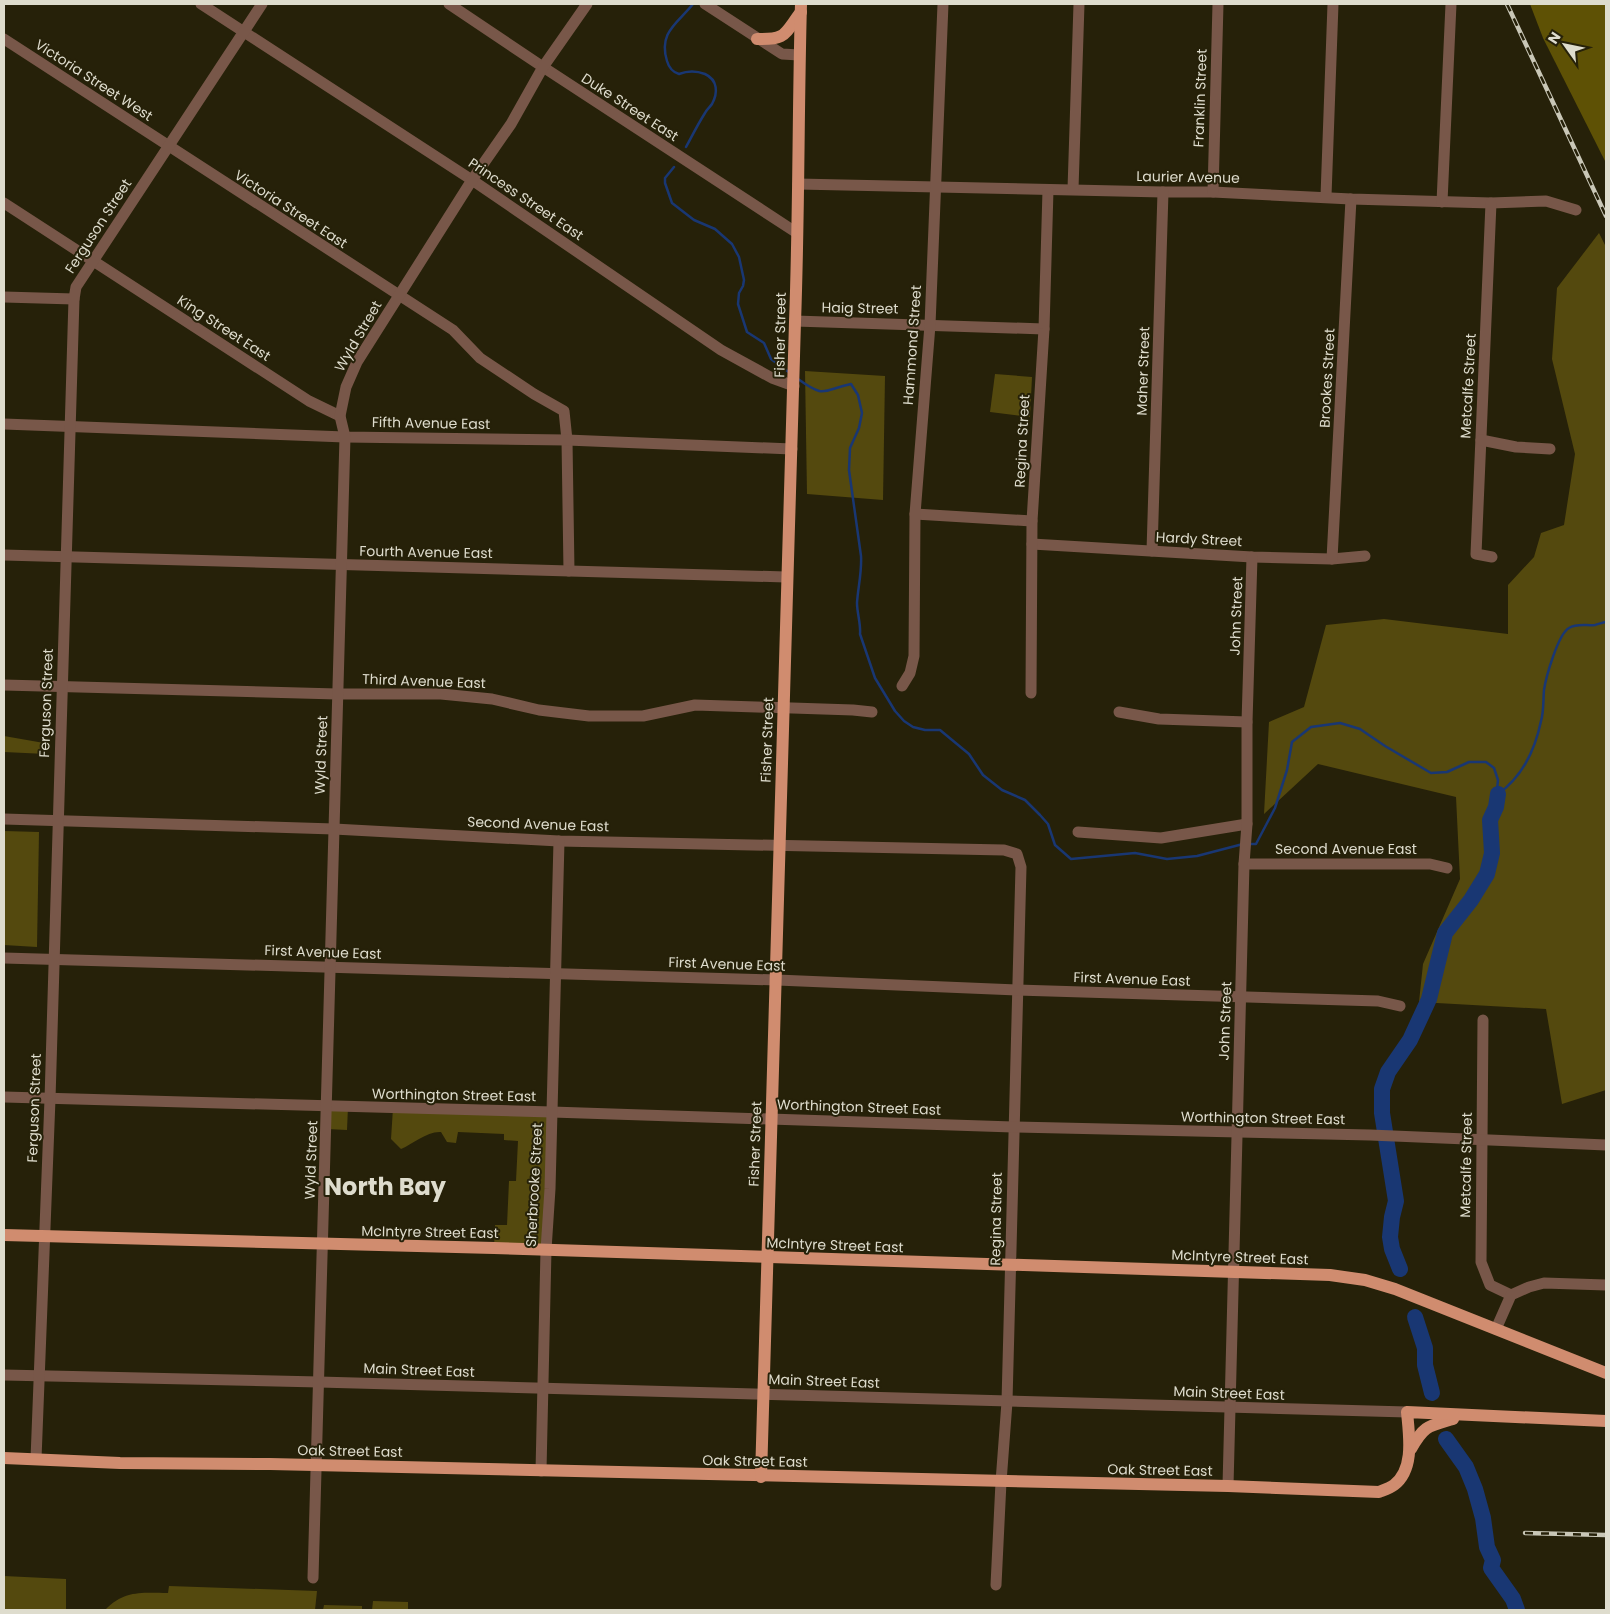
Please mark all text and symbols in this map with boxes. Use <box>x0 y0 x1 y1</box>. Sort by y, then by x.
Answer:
north arrow <box>1540 20 1590 70</box>
text: N <box>1543 28 1565 48</box>
street label: Victoria Street West <box>31 34 157 126</box>
street label: Franklin Street <box>1188 48 1212 148</box>
street label: Duke Street East <box>577 68 683 146</box>
street label: Princess Street East <box>464 153 588 245</box>
street label: Victoria Street East <box>231 165 351 253</box>
street label: Laurier Avenue <box>1136 166 1240 188</box>
street label: Ferguson Street <box>60 175 136 277</box>
street label: Hammond Street <box>898 284 926 406</box>
street label: King Street East <box>173 290 275 366</box>
street label: Fisher Street <box>769 292 791 378</box>
street label: Wyld Street <box>330 297 386 375</box>
street label: Haig Street <box>821 297 899 319</box>
street label: Maher Street <box>1131 326 1155 416</box>
street label: Brookes Street <box>1314 328 1340 428</box>
street label: Metcalfe Street <box>1455 333 1481 439</box>
street label: Regina Street <box>1010 394 1034 488</box>
street label: Fifth Avenue East <box>372 412 490 434</box>
street label: Hardy Street <box>1155 527 1243 551</box>
street label: Fourth Avenue East <box>359 541 493 563</box>
street label: John Street <box>1225 576 1247 656</box>
street label: Ferguson Street <box>34 648 58 758</box>
street label: Third Avenue East <box>362 669 486 693</box>
street label: Fisher Street <box>756 697 778 783</box>
street label: Wyld Street <box>310 715 332 795</box>
street label: Second Avenue East <box>467 812 609 836</box>
street label: Second Avenue East <box>1275 839 1417 859</box>
street label: First Avenue East <box>264 940 382 964</box>
street label: First Avenue East <box>668 952 786 976</box>
street label: First Avenue East <box>1073 967 1191 991</box>
street label: John Street <box>1214 981 1236 1061</box>
street label: Ferguson Street <box>22 1053 46 1163</box>
street label: Worthington Street East <box>372 1084 536 1106</box>
street label: Worthington Street East <box>777 1094 941 1120</box>
street label: Fisher Street <box>744 1101 766 1187</box>
street label: Worthington Street East <box>1181 1107 1345 1129</box>
street label: Metcalfe Street <box>1455 1112 1477 1218</box>
street label: Wyld Street <box>300 1120 322 1200</box>
street label: Sherbrooke Street <box>521 1122 547 1248</box>
district label: North Bay <box>324 1170 447 1203</box>
street label: Regina Street <box>985 1172 1007 1266</box>
street label: McIntyre Street East <box>361 1221 499 1243</box>
street label: McIntyre Street East <box>766 1233 904 1257</box>
street label: McIntyre Street East <box>1171 1245 1309 1269</box>
street label: Main Street East <box>363 1358 475 1382</box>
street label: Main Street East <box>768 1369 880 1393</box>
street label: Main Street East <box>1173 1381 1285 1405</box>
street label: Oak Street East <box>297 1440 403 1462</box>
street label: Oak Street East <box>702 1450 808 1472</box>
street label: Oak Street East <box>1107 1459 1213 1481</box>

